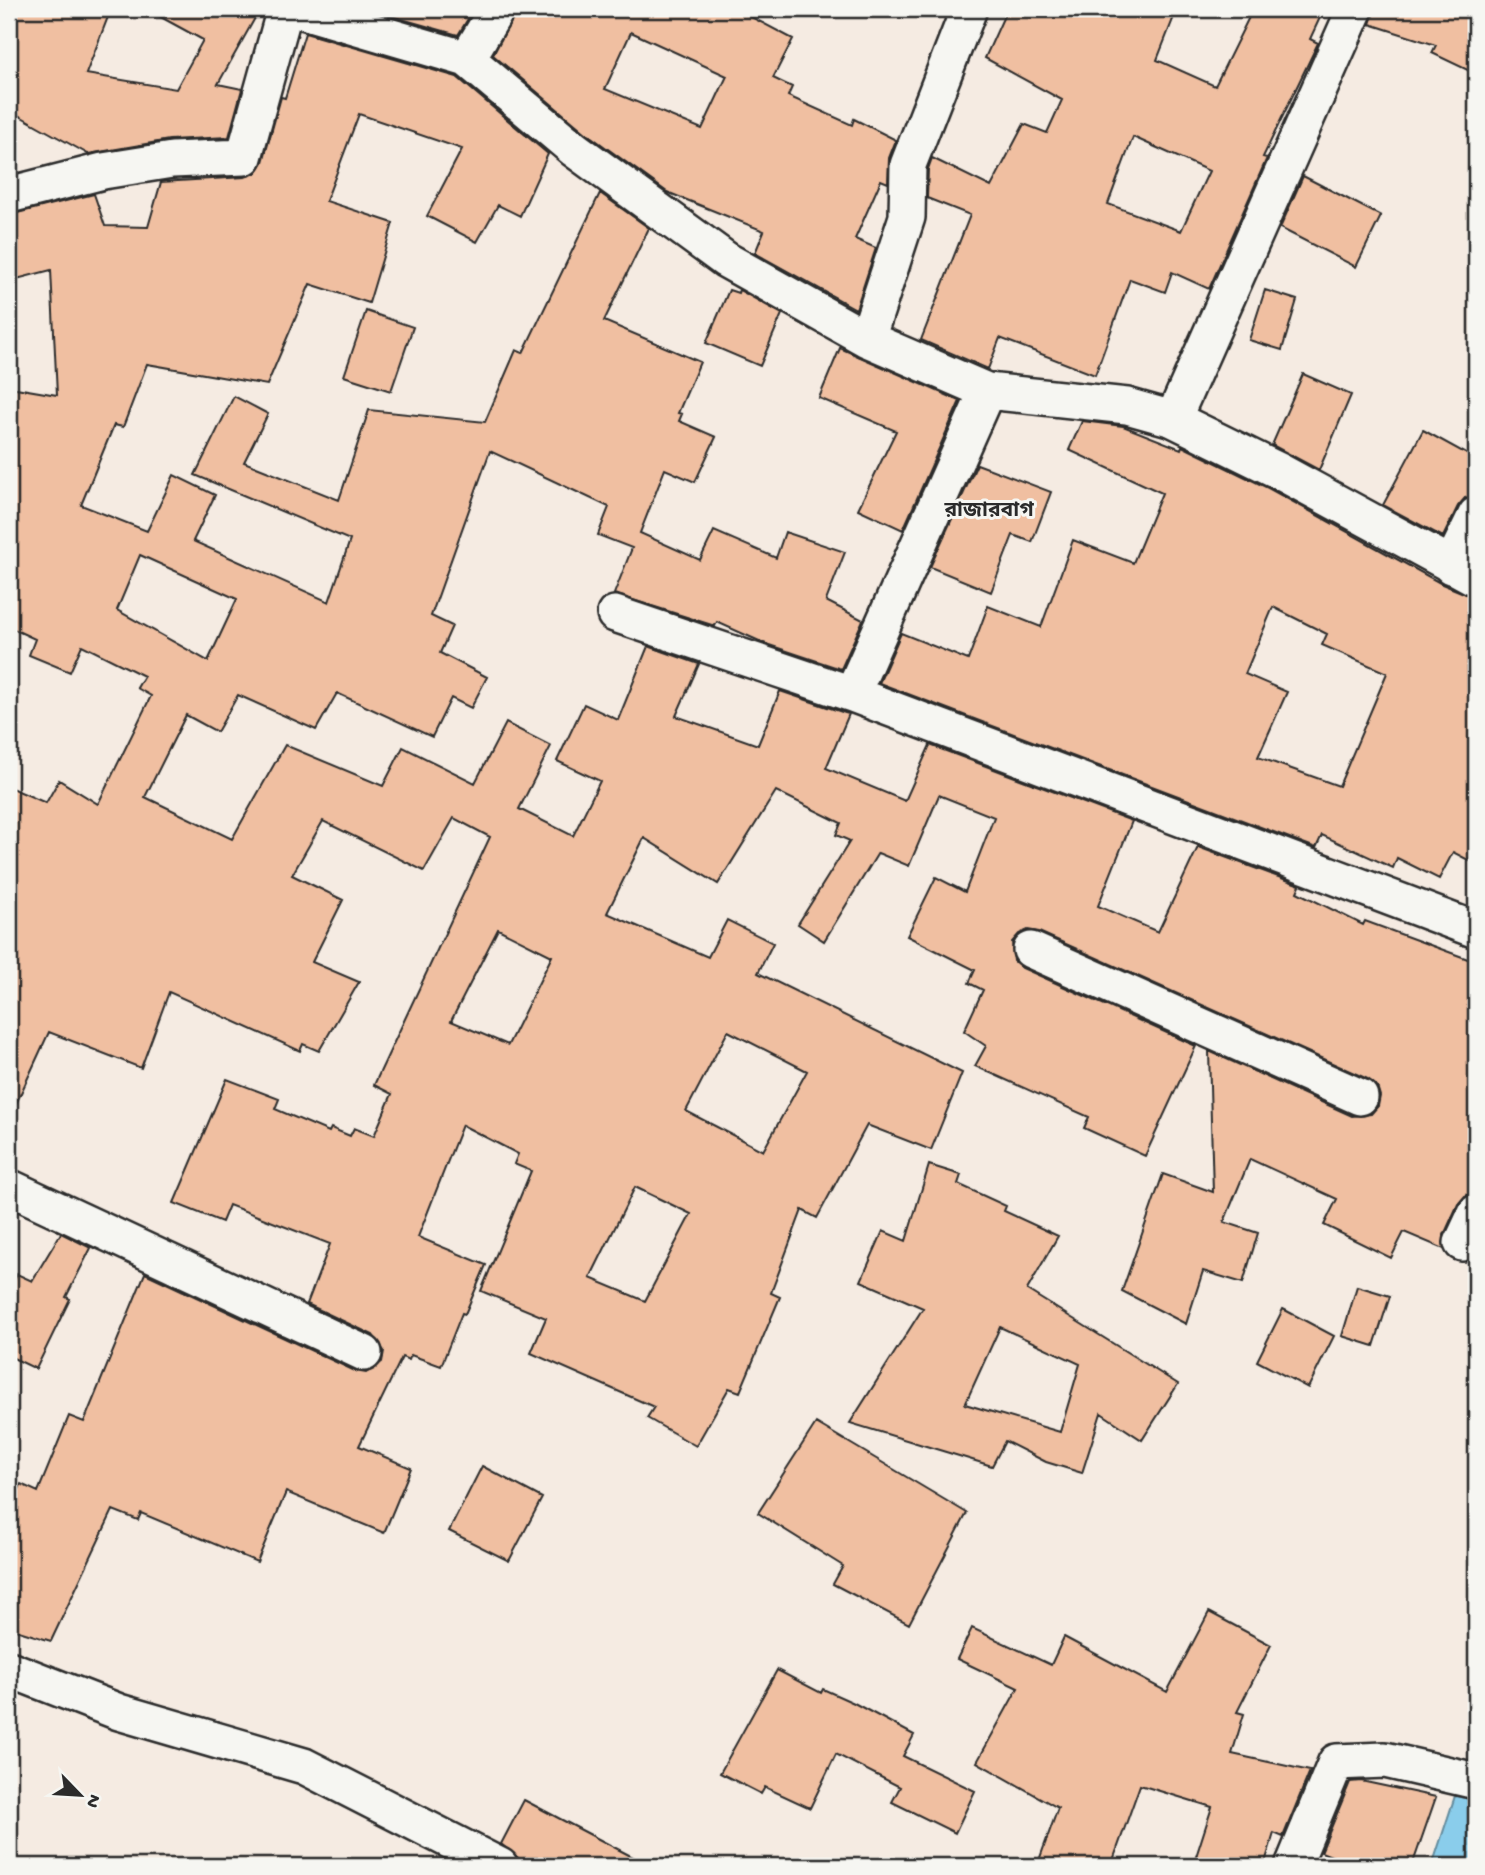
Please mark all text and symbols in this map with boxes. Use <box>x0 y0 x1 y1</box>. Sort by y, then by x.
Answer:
district label: রাজারবাগ <box>943 500 1034 525</box>
north arrow <box>46 1759 116 1829</box>
text: N <box>79 1790 105 1811</box>

